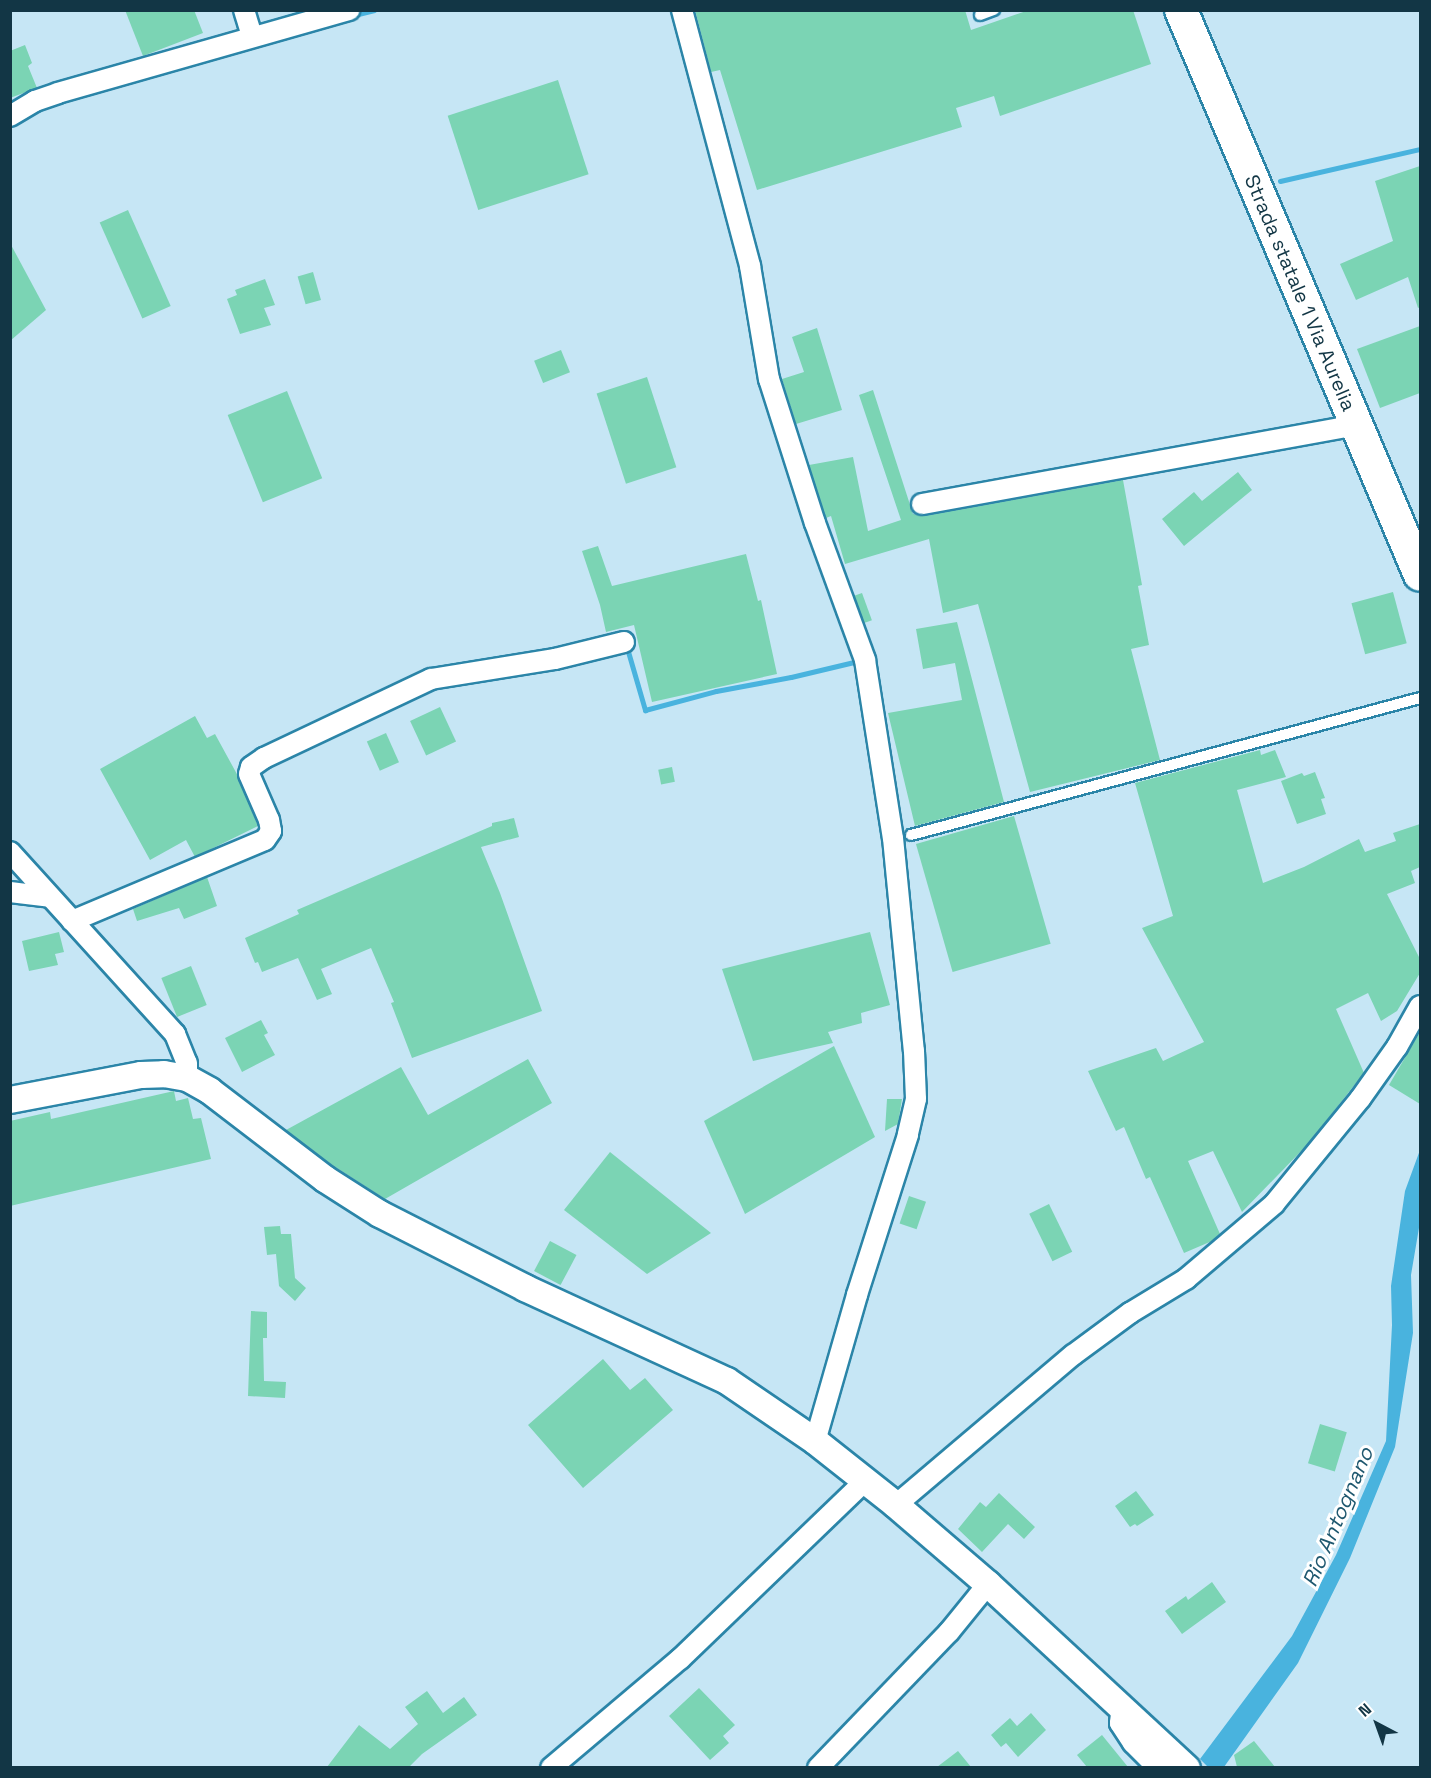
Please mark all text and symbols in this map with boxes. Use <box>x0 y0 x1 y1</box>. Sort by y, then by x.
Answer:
street label: Strada statale 1 Via Aurelia <box>1239 171 1361 415</box>
water label: Rio Antognano <box>1297 1443 1379 1591</box>
north arrow <box>1347 1694 1407 1754</box>
text: N <box>1354 1699 1376 1721</box>

